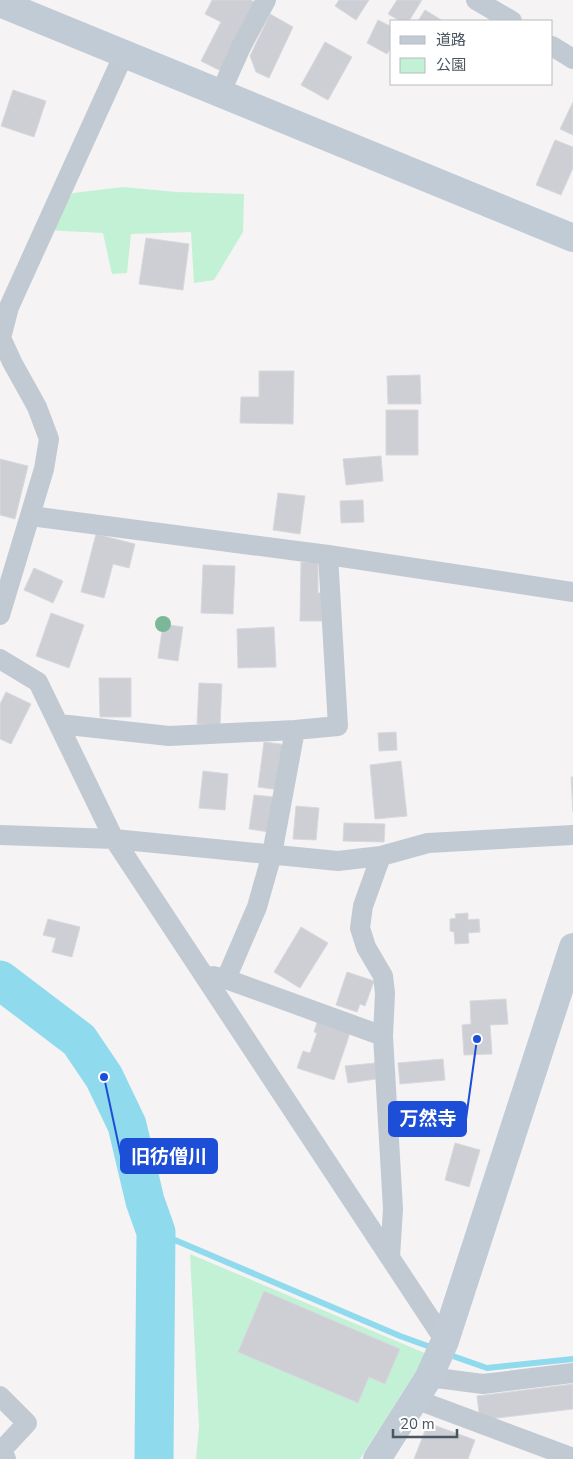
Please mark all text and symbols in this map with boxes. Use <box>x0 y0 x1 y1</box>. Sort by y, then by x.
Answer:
legend <box>390 20 553 85</box>
text: 道路 <box>436 30 466 50</box>
text: 公園 <box>436 55 466 75</box>
callout: 万然寺 <box>389 1102 466 1136</box>
text: 万然寺 <box>399 1106 457 1132</box>
callout: 旧彷僧川 <box>121 1139 217 1173</box>
text: 旧彷僧川 <box>131 1144 207 1170</box>
scale bar <box>393 1406 457 1438</box>
text: 20 m <box>400 1414 435 1434</box>

